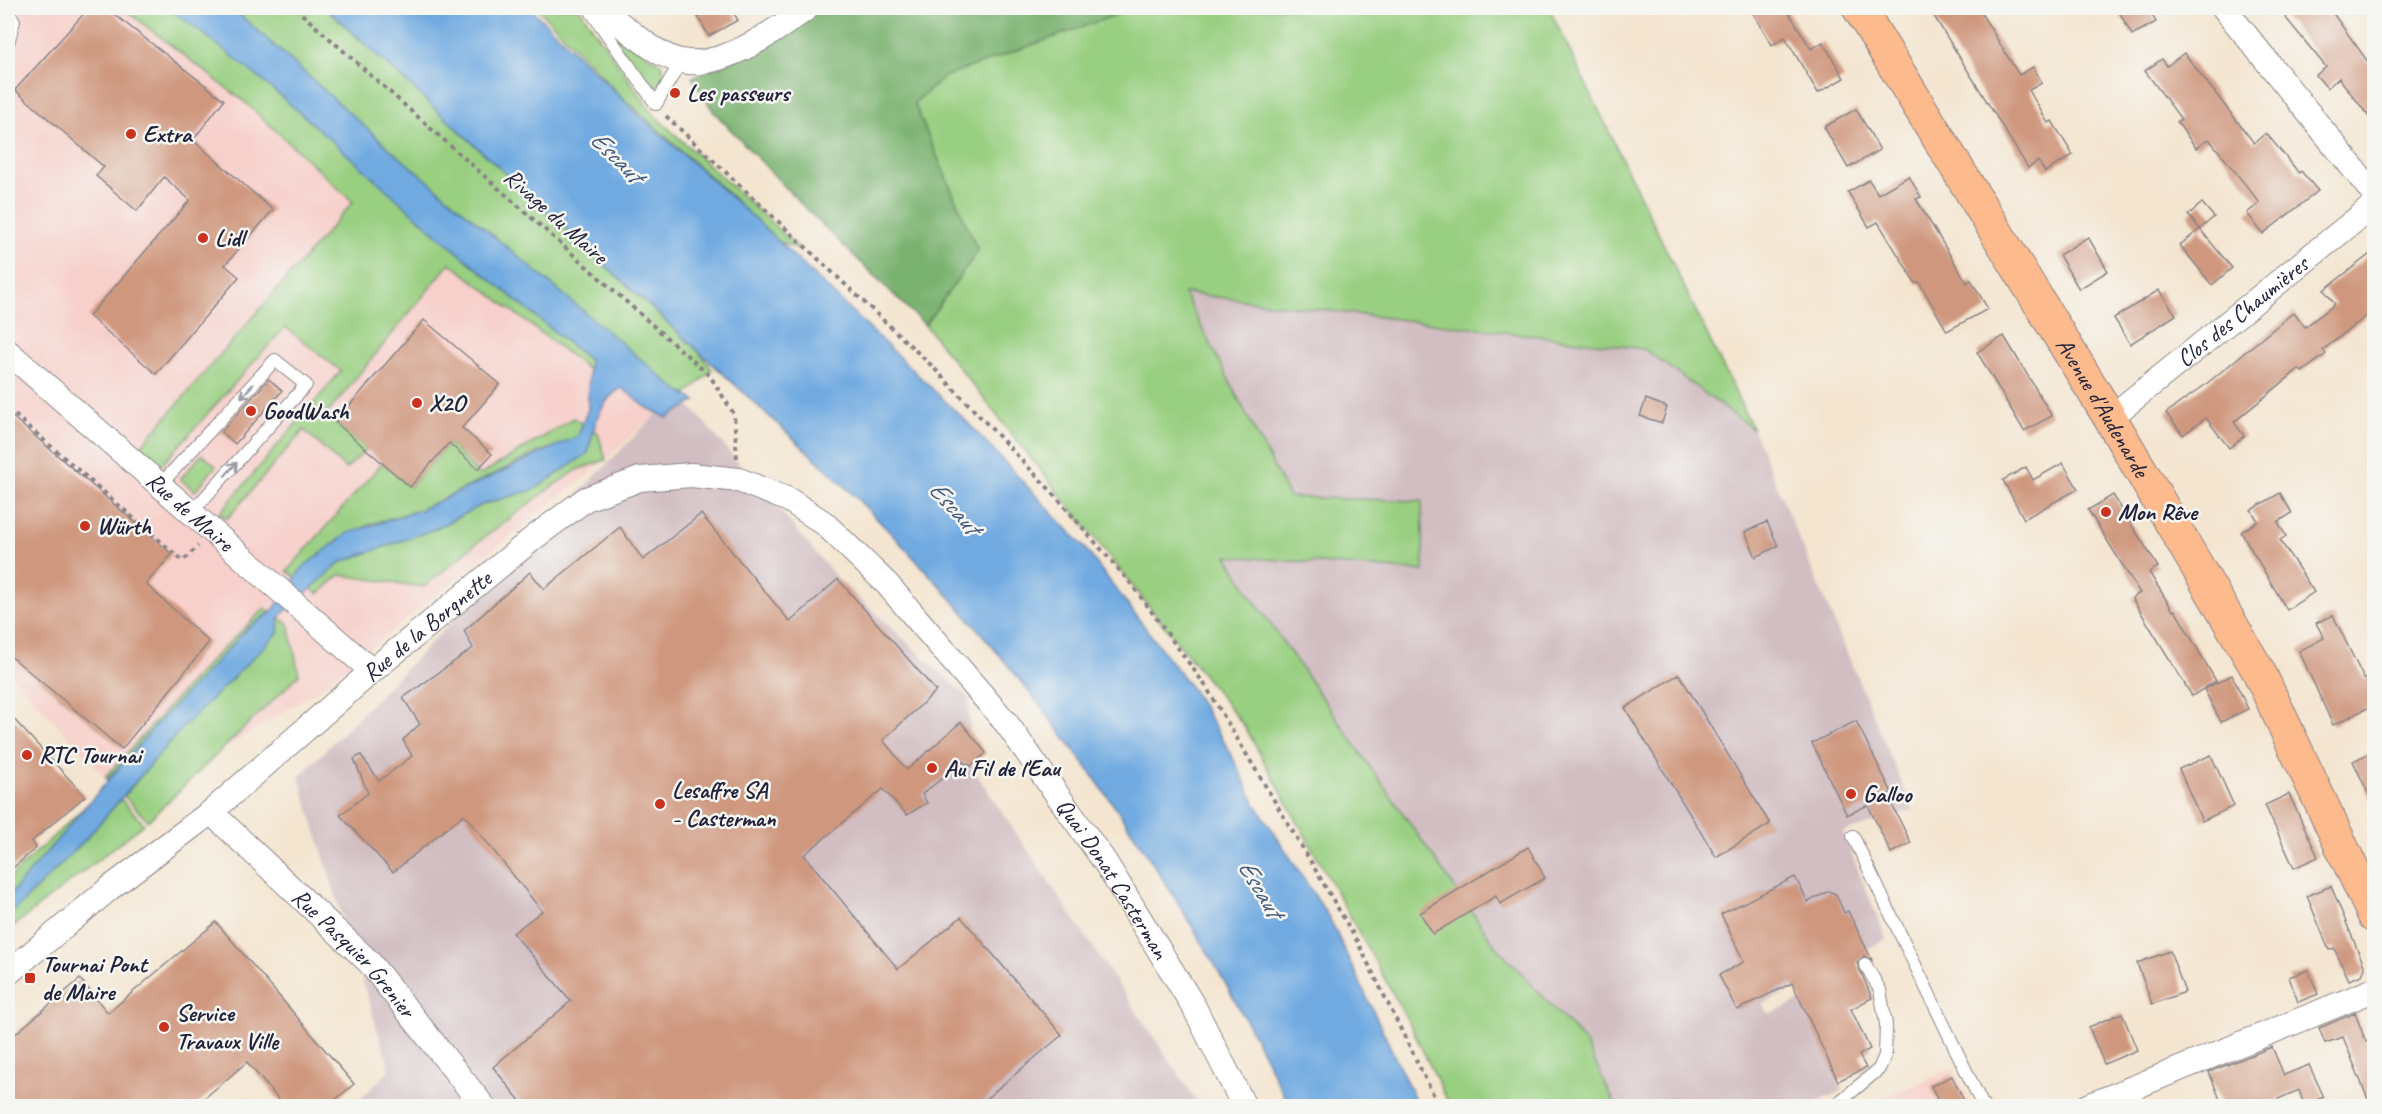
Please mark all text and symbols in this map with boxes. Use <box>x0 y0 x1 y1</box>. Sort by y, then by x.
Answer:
place label: Les passeurs <box>687 78 792 108</box>
marker: Les passeurs <box>668 86 682 100</box>
place label: Extra <box>143 119 194 149</box>
water label: Escaut <box>583 123 655 194</box>
marker: Extra <box>124 127 138 141</box>
street label: Rivage du Maire <box>498 162 616 272</box>
place label: Lidl <box>215 223 249 253</box>
marker: Lidl <box>196 231 210 245</box>
street label: Clos des Chaumières <box>2170 248 2316 373</box>
street label: Avenue d'Audenarde <box>2049 332 2158 485</box>
one-way arrow <box>240 383 254 398</box>
place label: X2O <box>429 388 467 418</box>
place label: GoodWash <box>263 396 350 426</box>
marker: X2O <box>410 396 424 410</box>
marker: GoodWash <box>244 404 258 418</box>
one-way arrow <box>224 462 238 477</box>
street label: Rue de Maire <box>140 465 242 559</box>
water label: Escaut <box>922 474 992 546</box>
place label: Mon Rêve <box>2118 497 2199 527</box>
marker: Mon Rêve <box>2099 505 2113 519</box>
place label: Würth <box>97 511 152 541</box>
marker: Würth <box>78 519 92 533</box>
street label: Rue de la Borgnette <box>356 563 499 688</box>
place label: RTC Tournai <box>39 740 144 770</box>
marker: RTC Tournai <box>20 748 34 762</box>
place label: Au Fil de l'Eau <box>944 753 1062 783</box>
marker: Au Fil de l'Eau <box>925 761 939 775</box>
place label: Lesaffre SA - Casterman <box>672 775 776 833</box>
place label: Galloo <box>1863 779 1914 809</box>
marker: Galloo <box>1844 787 1858 801</box>
street label: Quai Donat Casterman <box>1050 793 1176 965</box>
marker: Lesaffre SA - Casterman <box>653 797 667 811</box>
water label: Escaut <box>1231 853 1294 929</box>
street label: Rue Pasquier Grenier <box>286 882 424 1026</box>
place label: Tournai Pont de Maire <box>42 949 150 1007</box>
marker: Tournai Pont de Maire <box>23 971 37 985</box>
place label: Service Travaux Ville <box>176 998 280 1056</box>
marker: Service Travaux Ville <box>157 1020 171 1034</box>

